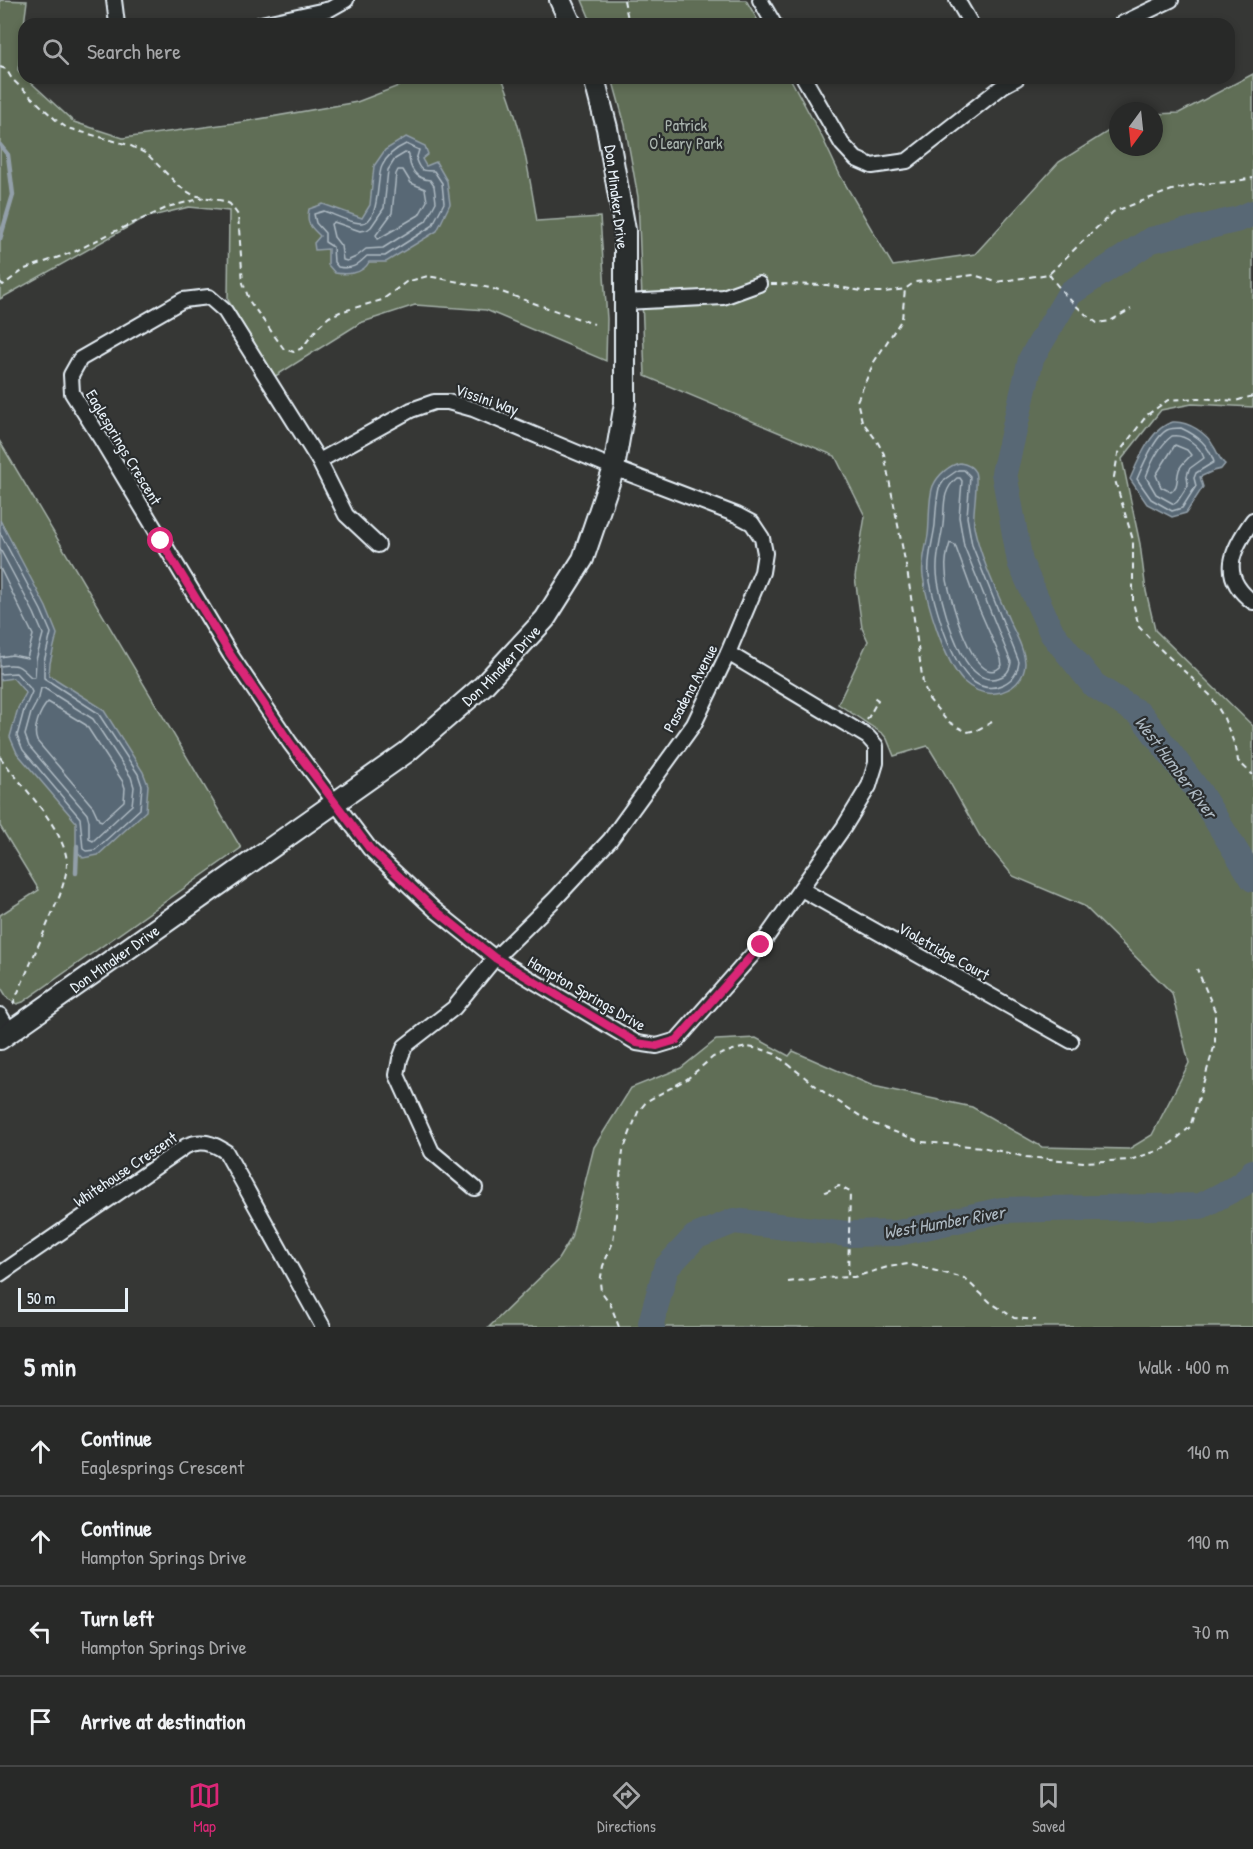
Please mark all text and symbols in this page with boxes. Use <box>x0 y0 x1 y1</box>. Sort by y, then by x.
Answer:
search box <box>18 18 1235 84</box>
icon: search <box>39 35 72 68</box>
text: Search here <box>87 36 181 66</box>
north arrow <box>1109 102 1163 156</box>
park label: Patrick O'Leary Park <box>649 114 723 154</box>
street label: Don Minaker Drive <box>600 144 634 251</box>
street label: Vissini Way <box>452 378 522 420</box>
street label: Eaglesprings Crescent <box>81 385 167 509</box>
route start <box>147 527 173 553</box>
street label: Don Minaker Drive <box>457 620 546 711</box>
street label: Pasadena Avenue <box>658 640 723 736</box>
water label: West Humber River <box>1129 711 1224 825</box>
street label: Violetridge Court <box>894 917 994 985</box>
street label: Don Minaker Drive <box>65 919 164 997</box>
route end <box>747 931 773 957</box>
street label: Hampton Springs Drive <box>524 950 650 1036</box>
street label: Whitehouse Crescent <box>69 1126 182 1212</box>
water label: West Humber River <box>881 1199 1009 1245</box>
scale bar <box>18 1285 128 1312</box>
text: 50 m <box>27 1287 56 1309</box>
text: 5 min <box>24 1349 76 1384</box>
text: Walk · 400 m <box>1138 1353 1229 1380</box>
text: Continue <box>81 1423 152 1453</box>
icon: ahead <box>24 1435 57 1468</box>
text: 140 m <box>1187 1438 1229 1465</box>
text: Eaglesprings Crescent <box>81 1453 245 1480</box>
text: Continue <box>81 1513 152 1543</box>
icon: ahead <box>24 1525 57 1558</box>
text: 190 m <box>1187 1528 1229 1555</box>
text: Hampton Springs Drive <box>81 1543 247 1570</box>
text: Turn left <box>81 1603 154 1633</box>
icon: left <box>24 1615 57 1648</box>
text: 70 m <box>1192 1618 1229 1645</box>
text: Hampton Springs Drive <box>81 1633 247 1660</box>
icon: arrive <box>24 1705 57 1738</box>
text: Arrive at destination <box>81 1706 246 1736</box>
tab: Map <box>188 1779 221 1837</box>
tab: Directions <box>597 1779 656 1837</box>
tab: Saved <box>1032 1779 1065 1837</box>

